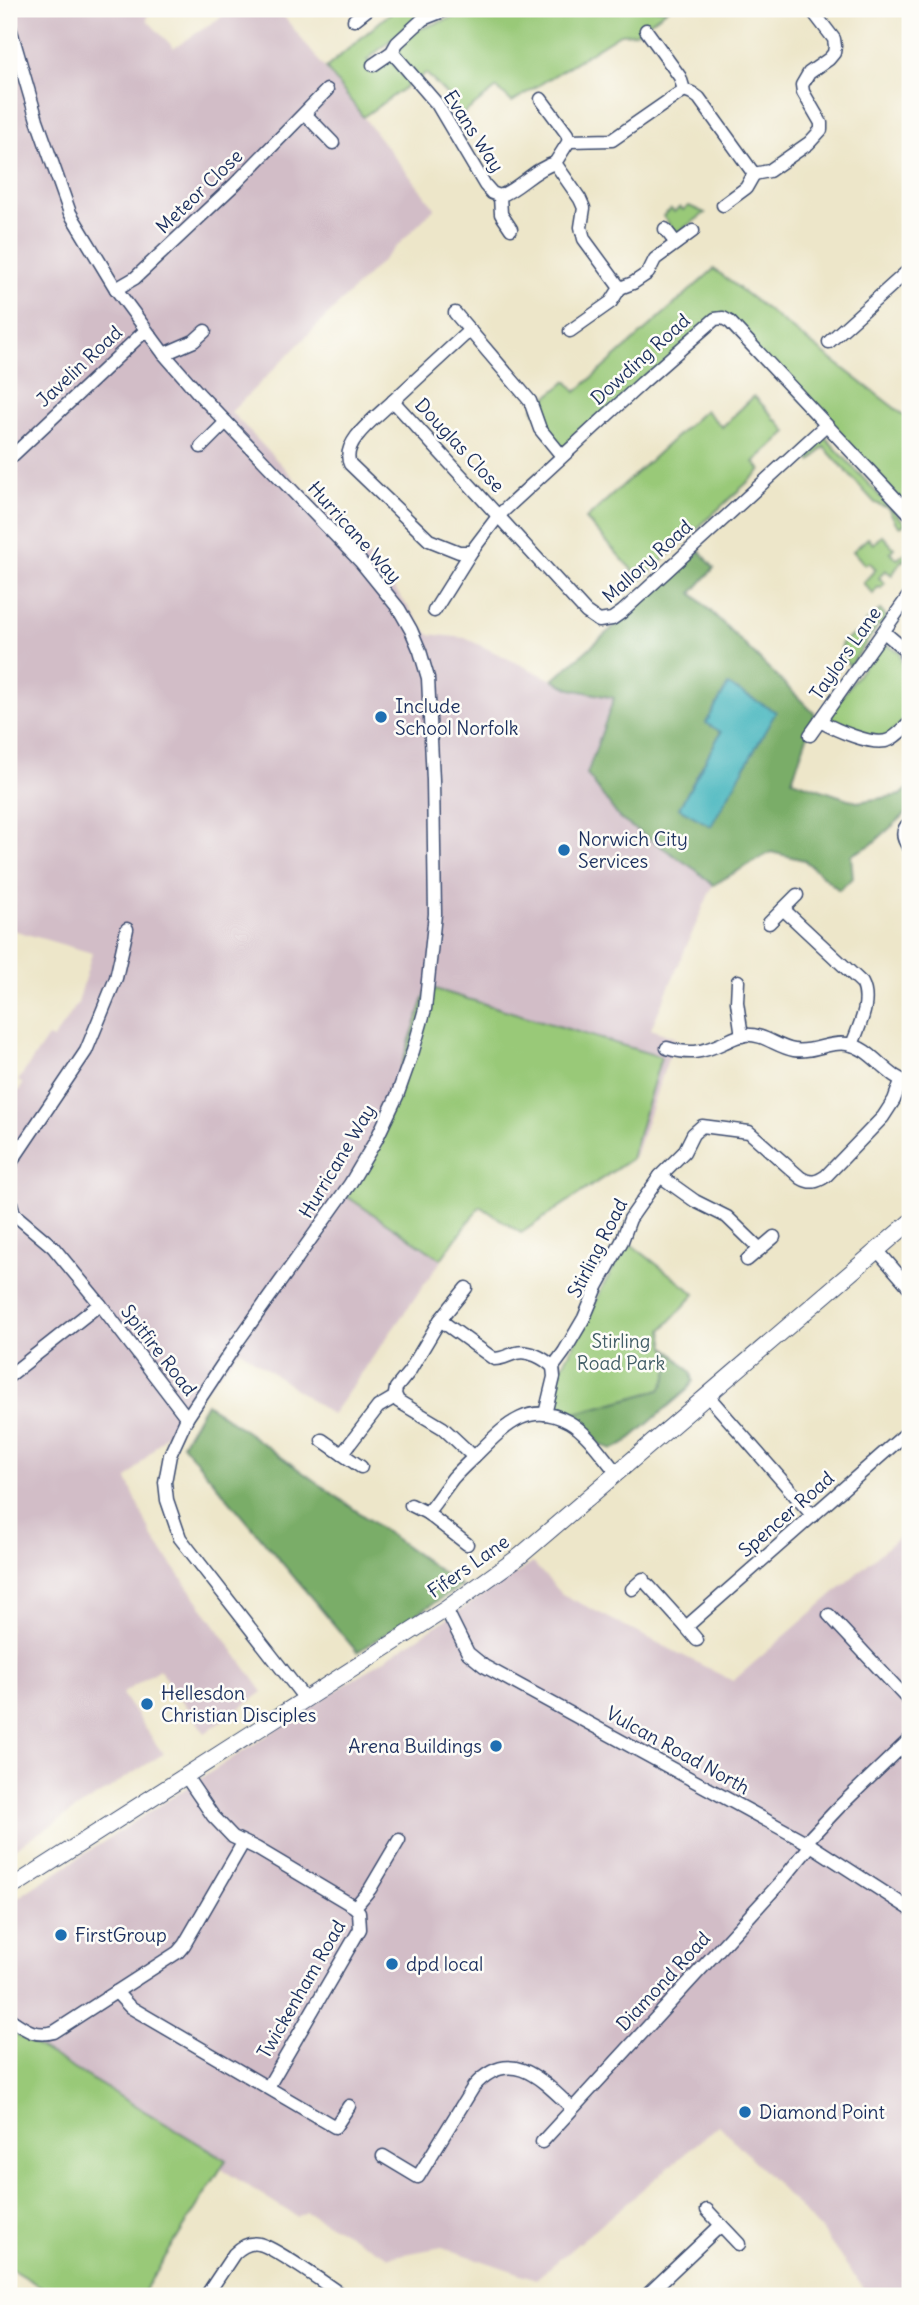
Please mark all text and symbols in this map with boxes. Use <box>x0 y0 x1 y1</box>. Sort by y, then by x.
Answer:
street label: Evans Way <box>439 85 509 177</box>
street label: Meteor Close <box>151 144 247 238</box>
street label: Dowding Road <box>585 308 695 410</box>
street label: Javelin Road <box>31 320 127 412</box>
street label: Douglas Close <box>410 393 510 497</box>
street label: Hurricane Way <box>303 476 407 588</box>
street label: Mallory Road <box>597 514 697 608</box>
street label: Taylors Lane <box>804 602 886 704</box>
place label: Include School Norfolk <box>395 694 519 740</box>
marker: Include School Norfolk <box>373 709 389 725</box>
place label: Norwich City Services <box>578 827 688 873</box>
marker: Norwich City Services <box>556 842 572 858</box>
street label: Hurricane Way <box>294 1100 380 1222</box>
street label: Stirling Road <box>562 1195 632 1301</box>
street label: Spitfire Road <box>116 1300 202 1400</box>
park label: Stirling Road Park <box>577 1329 665 1375</box>
street label: Spencer Road <box>733 1466 839 1562</box>
street label: Fifers Lane <box>423 1529 513 1603</box>
place label: Hellesdon Christian Disciples <box>161 1681 316 1727</box>
marker: Hellesdon Christian Disciples <box>139 1696 155 1712</box>
street label: Vulcan Road North <box>602 1701 754 1799</box>
place label: Arena Buildings <box>348 1734 482 1758</box>
marker: Arena Buildings <box>488 1738 504 1754</box>
street label: Twickenham Road <box>252 1915 350 2063</box>
place label: FirstGroup <box>75 1923 167 1947</box>
street label: Diamond Road <box>611 1926 715 2036</box>
marker: FirstGroup <box>53 1927 69 1943</box>
place label: dpd local <box>406 1952 483 1976</box>
marker: dpd local <box>384 1956 400 1972</box>
place label: Diamond Point <box>759 2100 885 2124</box>
marker: Diamond Point <box>737 2104 753 2120</box>

